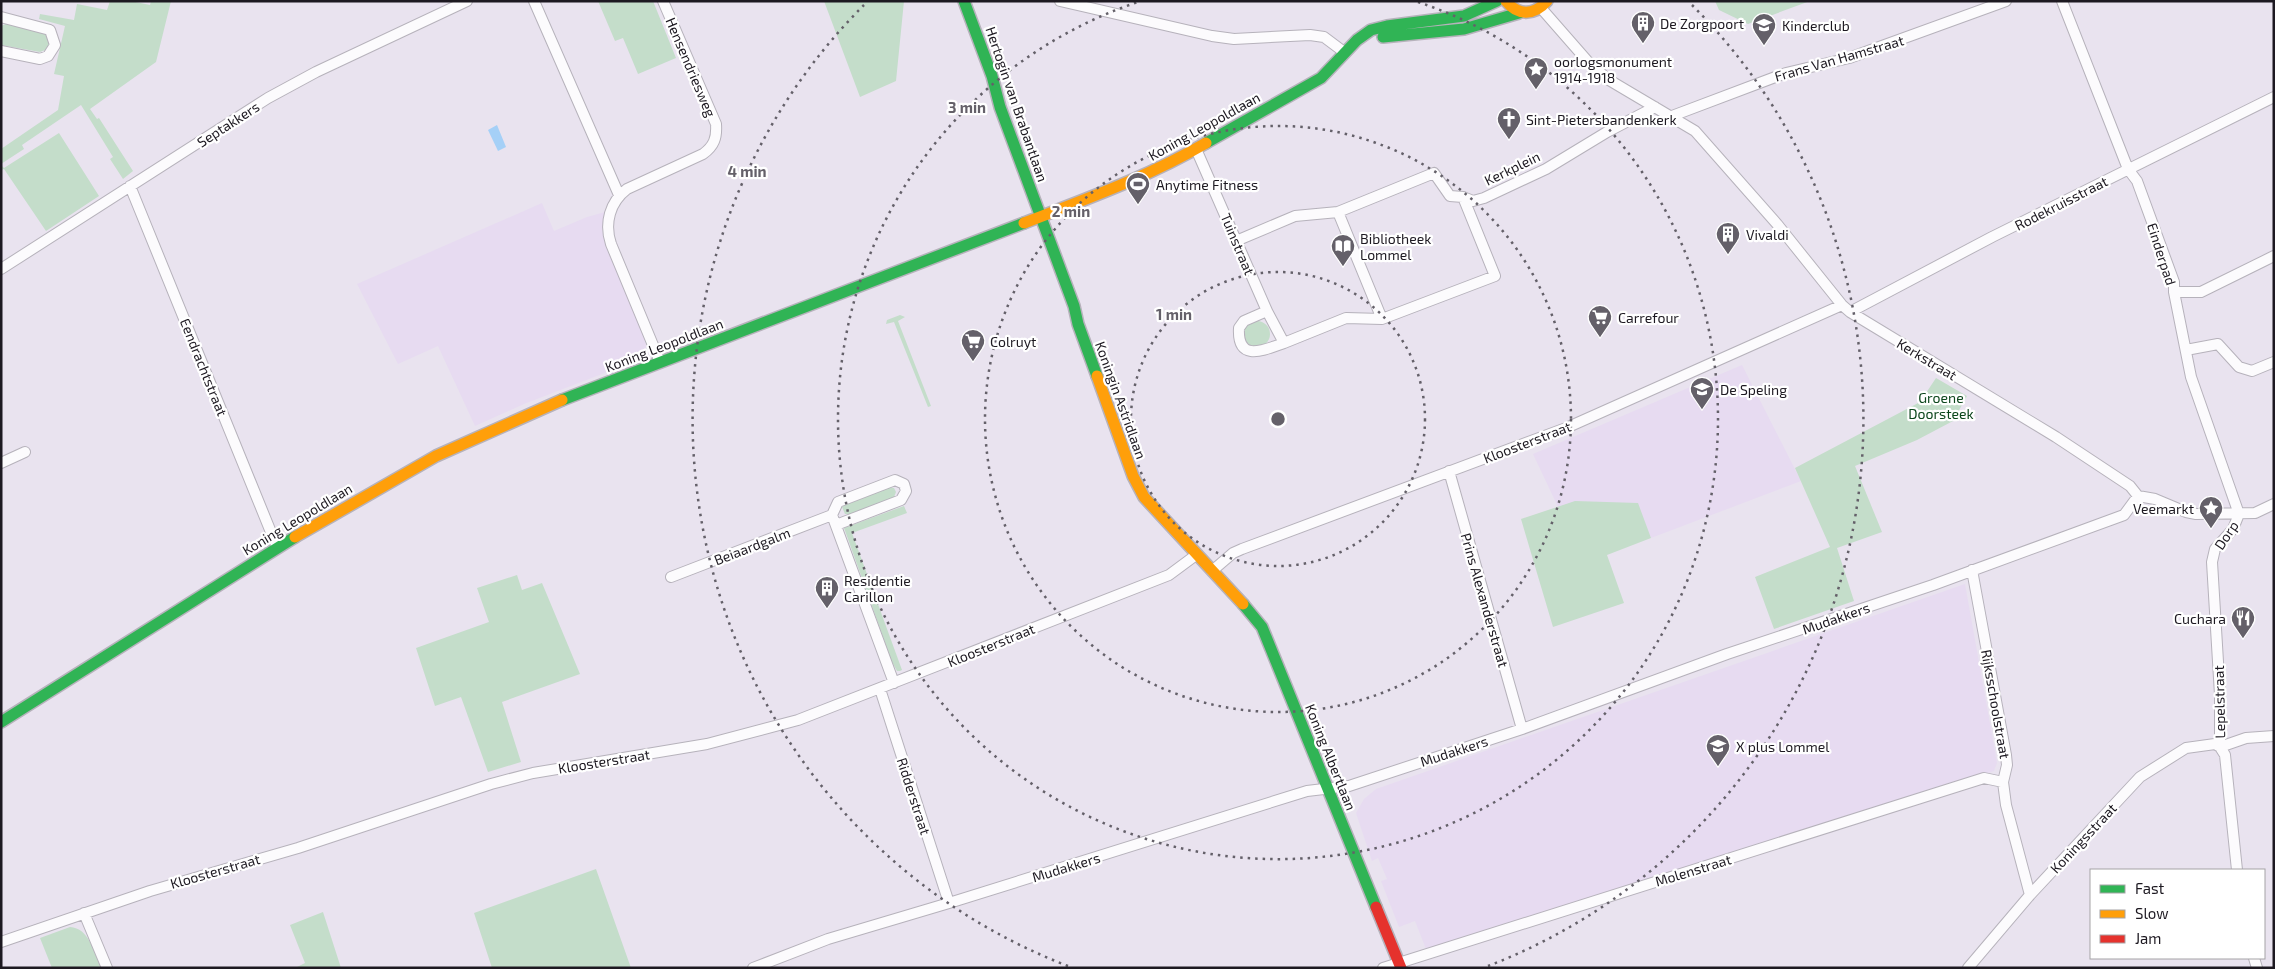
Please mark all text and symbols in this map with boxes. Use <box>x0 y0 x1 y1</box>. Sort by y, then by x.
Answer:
building icon: De Zorgpoort <box>1630 10 1656 44</box>
school or university icon: Kinderclub <box>1751 12 1777 46</box>
street label: Hensendriesweg <box>662 15 720 119</box>
place label: De Zorgpoort <box>1660 15 1744 32</box>
place label: Kinderclub <box>1782 17 1850 34</box>
street label: Hertogin van Brabantlaan <box>982 24 1052 184</box>
street label: Frans Van Hamstraat <box>1772 31 1906 85</box>
place label: oorlogsmonument 1914-1918 <box>1554 53 1672 86</box>
place icon: oorlogsmonument 1914-1918 <box>1523 56 1549 90</box>
street label: Koning Leopoldlaan <box>1145 88 1263 164</box>
street label: Septakkers <box>194 98 262 150</box>
text: 3 min <box>948 98 986 116</box>
church icon: Sint-Pietersbandenkerk <box>1496 106 1522 140</box>
place label: Sint-Pietersbandenkerk <box>1526 111 1677 128</box>
street label: Kerkplein <box>1481 147 1543 189</box>
text: 4 min <box>727 162 767 180</box>
sports icon: Anytime Fitness <box>1125 171 1151 205</box>
street label: Rodekruisstraat <box>2012 172 2110 234</box>
place label: Anytime Fitness <box>1156 176 1258 193</box>
text: 2 min <box>1052 202 1090 220</box>
street label: Tuinstraat <box>1217 211 1259 277</box>
building icon: Vivaldi <box>1715 221 1741 255</box>
street label: Einderpad <box>2144 221 2180 287</box>
place label: Vivaldi <box>1746 226 1789 243</box>
place label: Bibliotheek Lommel <box>1360 230 1431 263</box>
library icon: Bibliotheek Lommel <box>1330 233 1356 267</box>
supermarket icon: Carrefour <box>1587 304 1613 338</box>
text: 1 min <box>1156 305 1192 323</box>
place label: Carrefour <box>1618 309 1679 326</box>
street label: Koning Leopoldlaan <box>602 315 726 375</box>
street label: Eendrachtstraat <box>177 316 231 418</box>
supermarket icon: Colruyt <box>960 328 986 362</box>
place label: Colruyt <box>990 333 1036 350</box>
street label: Kerkstraat <box>1894 334 1960 384</box>
street label: Koningin Astridlaan <box>1092 339 1150 461</box>
school or university icon: De Speling <box>1689 376 1715 410</box>
place label: De Speling <box>1720 381 1787 398</box>
park label: Groene Doorsteek <box>1908 389 1974 422</box>
centre of rings <box>1269 410 1287 428</box>
street label: Kloosterstraat <box>1481 417 1573 467</box>
street label: Koning Leopoldlaan <box>239 479 355 559</box>
place icon: Veemarkt <box>2198 495 2224 529</box>
place label: Veemarkt <box>2133 500 2194 517</box>
street label: Dorp <box>2210 517 2242 553</box>
street label: Beiaardgalm <box>711 524 793 568</box>
street label: Prins Alexanderstraat <box>1458 531 1512 669</box>
place label: Residentie Carillon <box>844 572 911 605</box>
building icon: Residentie Carillon <box>814 575 840 609</box>
street label: Mudakkers <box>1800 599 1872 637</box>
restaurant icon: Cuchara <box>2230 605 2256 639</box>
place label: Cuchara <box>2174 610 2226 627</box>
street label: Kloosterstraat <box>945 620 1037 670</box>
street label: Rijksschoolstraat <box>1978 648 2014 760</box>
street label: Lepelstraat <box>2210 665 2228 739</box>
street label: Koning Albertlaan <box>1302 701 1360 813</box>
street label: Mudakkers <box>1418 732 1490 770</box>
school or university icon: X plus Lommel <box>1705 733 1731 767</box>
place label: X plus Lommel <box>1736 738 1830 755</box>
street label: Kloosterstraat <box>557 745 651 777</box>
street label: Ridderstraat <box>894 755 934 837</box>
street label: Koningsstraat <box>2046 799 2120 877</box>
street label: Mudakkers <box>1030 849 1102 885</box>
street label: Kloosterstraat <box>168 850 262 892</box>
street label: Molenstraat <box>1653 850 1733 890</box>
legend <box>2090 869 2265 959</box>
text: Fast <box>2135 879 2165 897</box>
text: Slow <box>2135 904 2169 922</box>
text: Jam <box>2135 929 2161 947</box>

